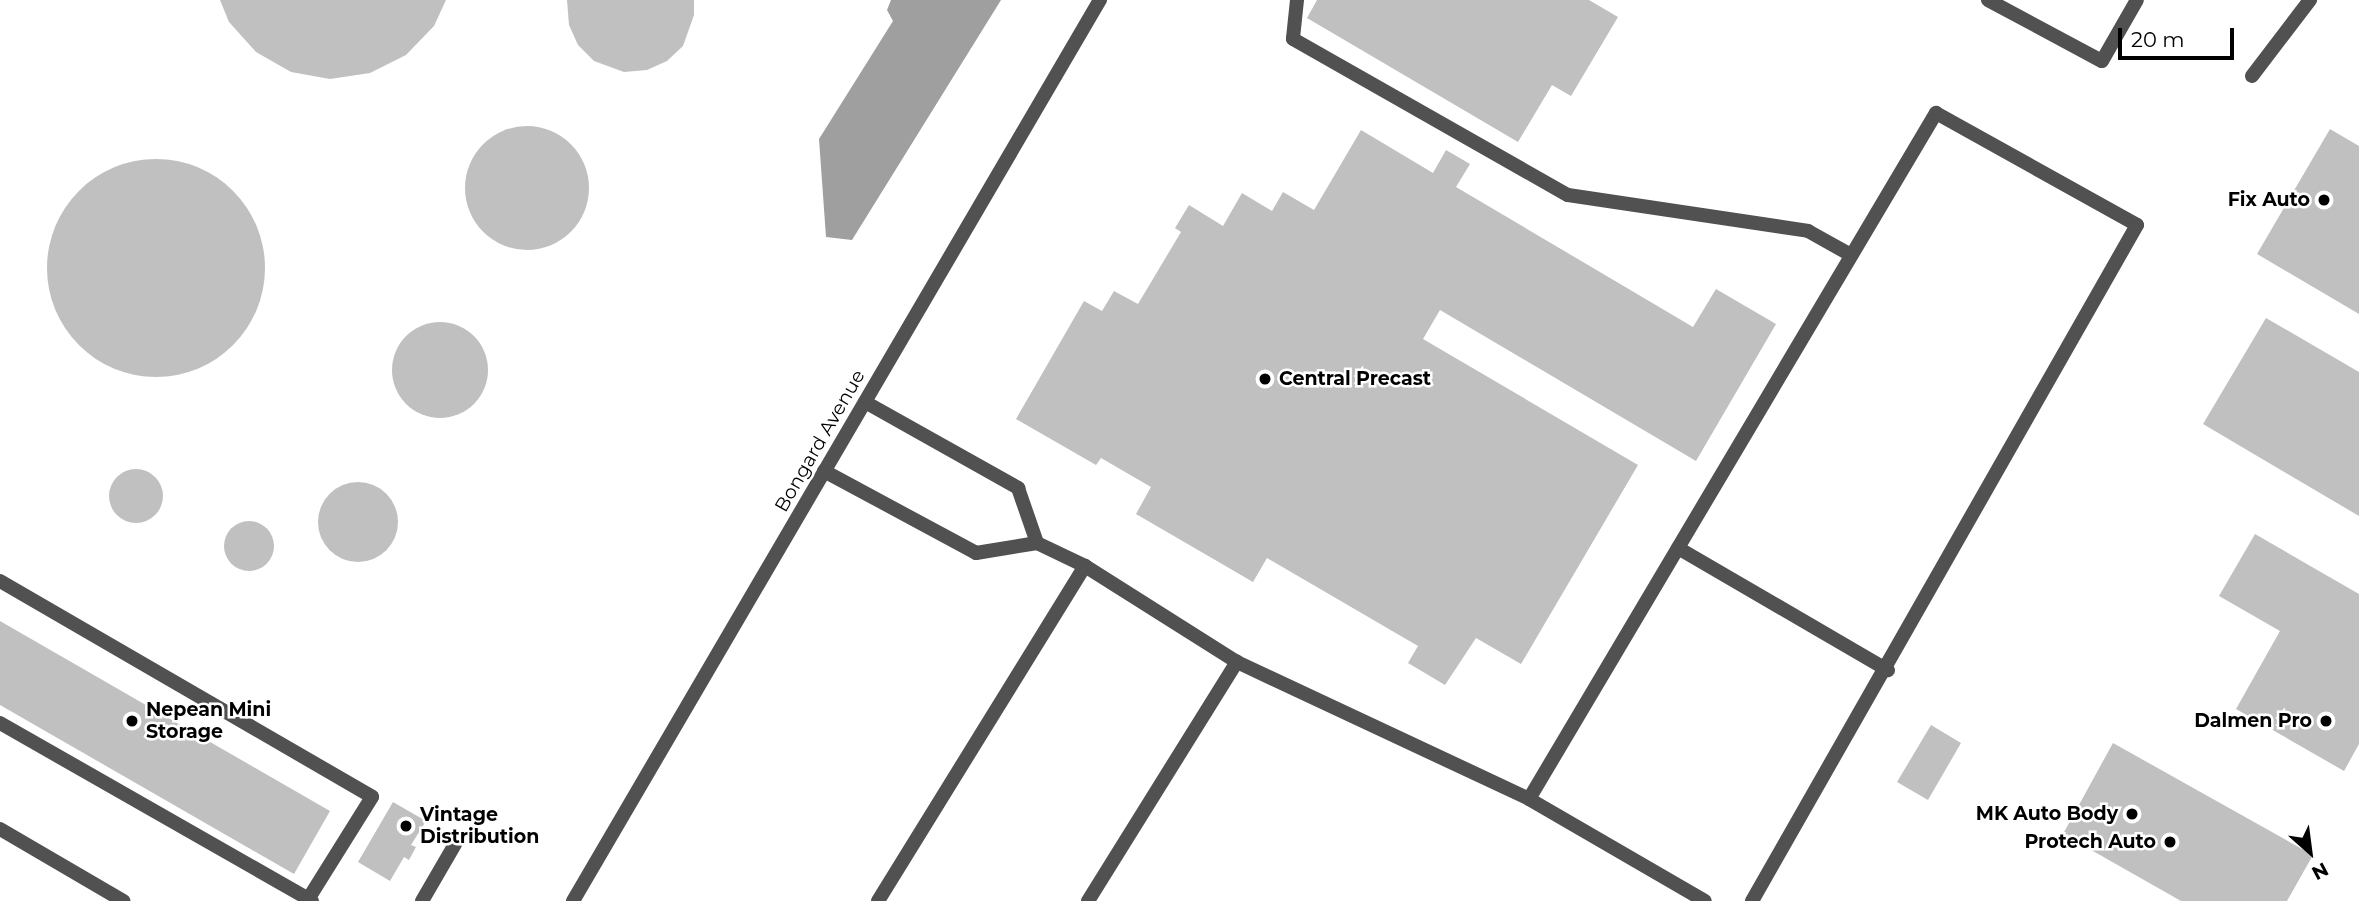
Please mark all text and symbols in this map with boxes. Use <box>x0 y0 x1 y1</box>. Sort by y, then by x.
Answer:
scale bar <box>2121 14 2236 58</box>
text: 20 m <box>2131 27 2185 52</box>
place label: Fix Auto <box>2228 189 2310 211</box>
marker: Fix Auto <box>2316 192 2332 208</box>
street label: Bongard Avenue <box>770 366 870 516</box>
place label: Central Precast <box>1279 368 1431 390</box>
marker: Central Precast <box>1257 371 1273 387</box>
place label: Nepean Mini Storage <box>146 699 271 743</box>
place label: Dalmen Pro <box>2194 710 2312 732</box>
marker: Nepean Mini Storage <box>124 713 140 729</box>
marker: Dalmen Pro <box>2318 713 2334 729</box>
place label: MK Auto Body <box>1976 803 2118 825</box>
place label: Vintage Distribution <box>420 804 539 848</box>
marker: MK Auto Body <box>2124 806 2140 822</box>
north arrow <box>2275 817 2345 887</box>
marker: Vintage Distribution <box>398 818 414 834</box>
place label: Protech Auto <box>2024 831 2156 853</box>
marker: Protech Auto <box>2162 834 2178 850</box>
text: N <box>2308 857 2332 885</box>

